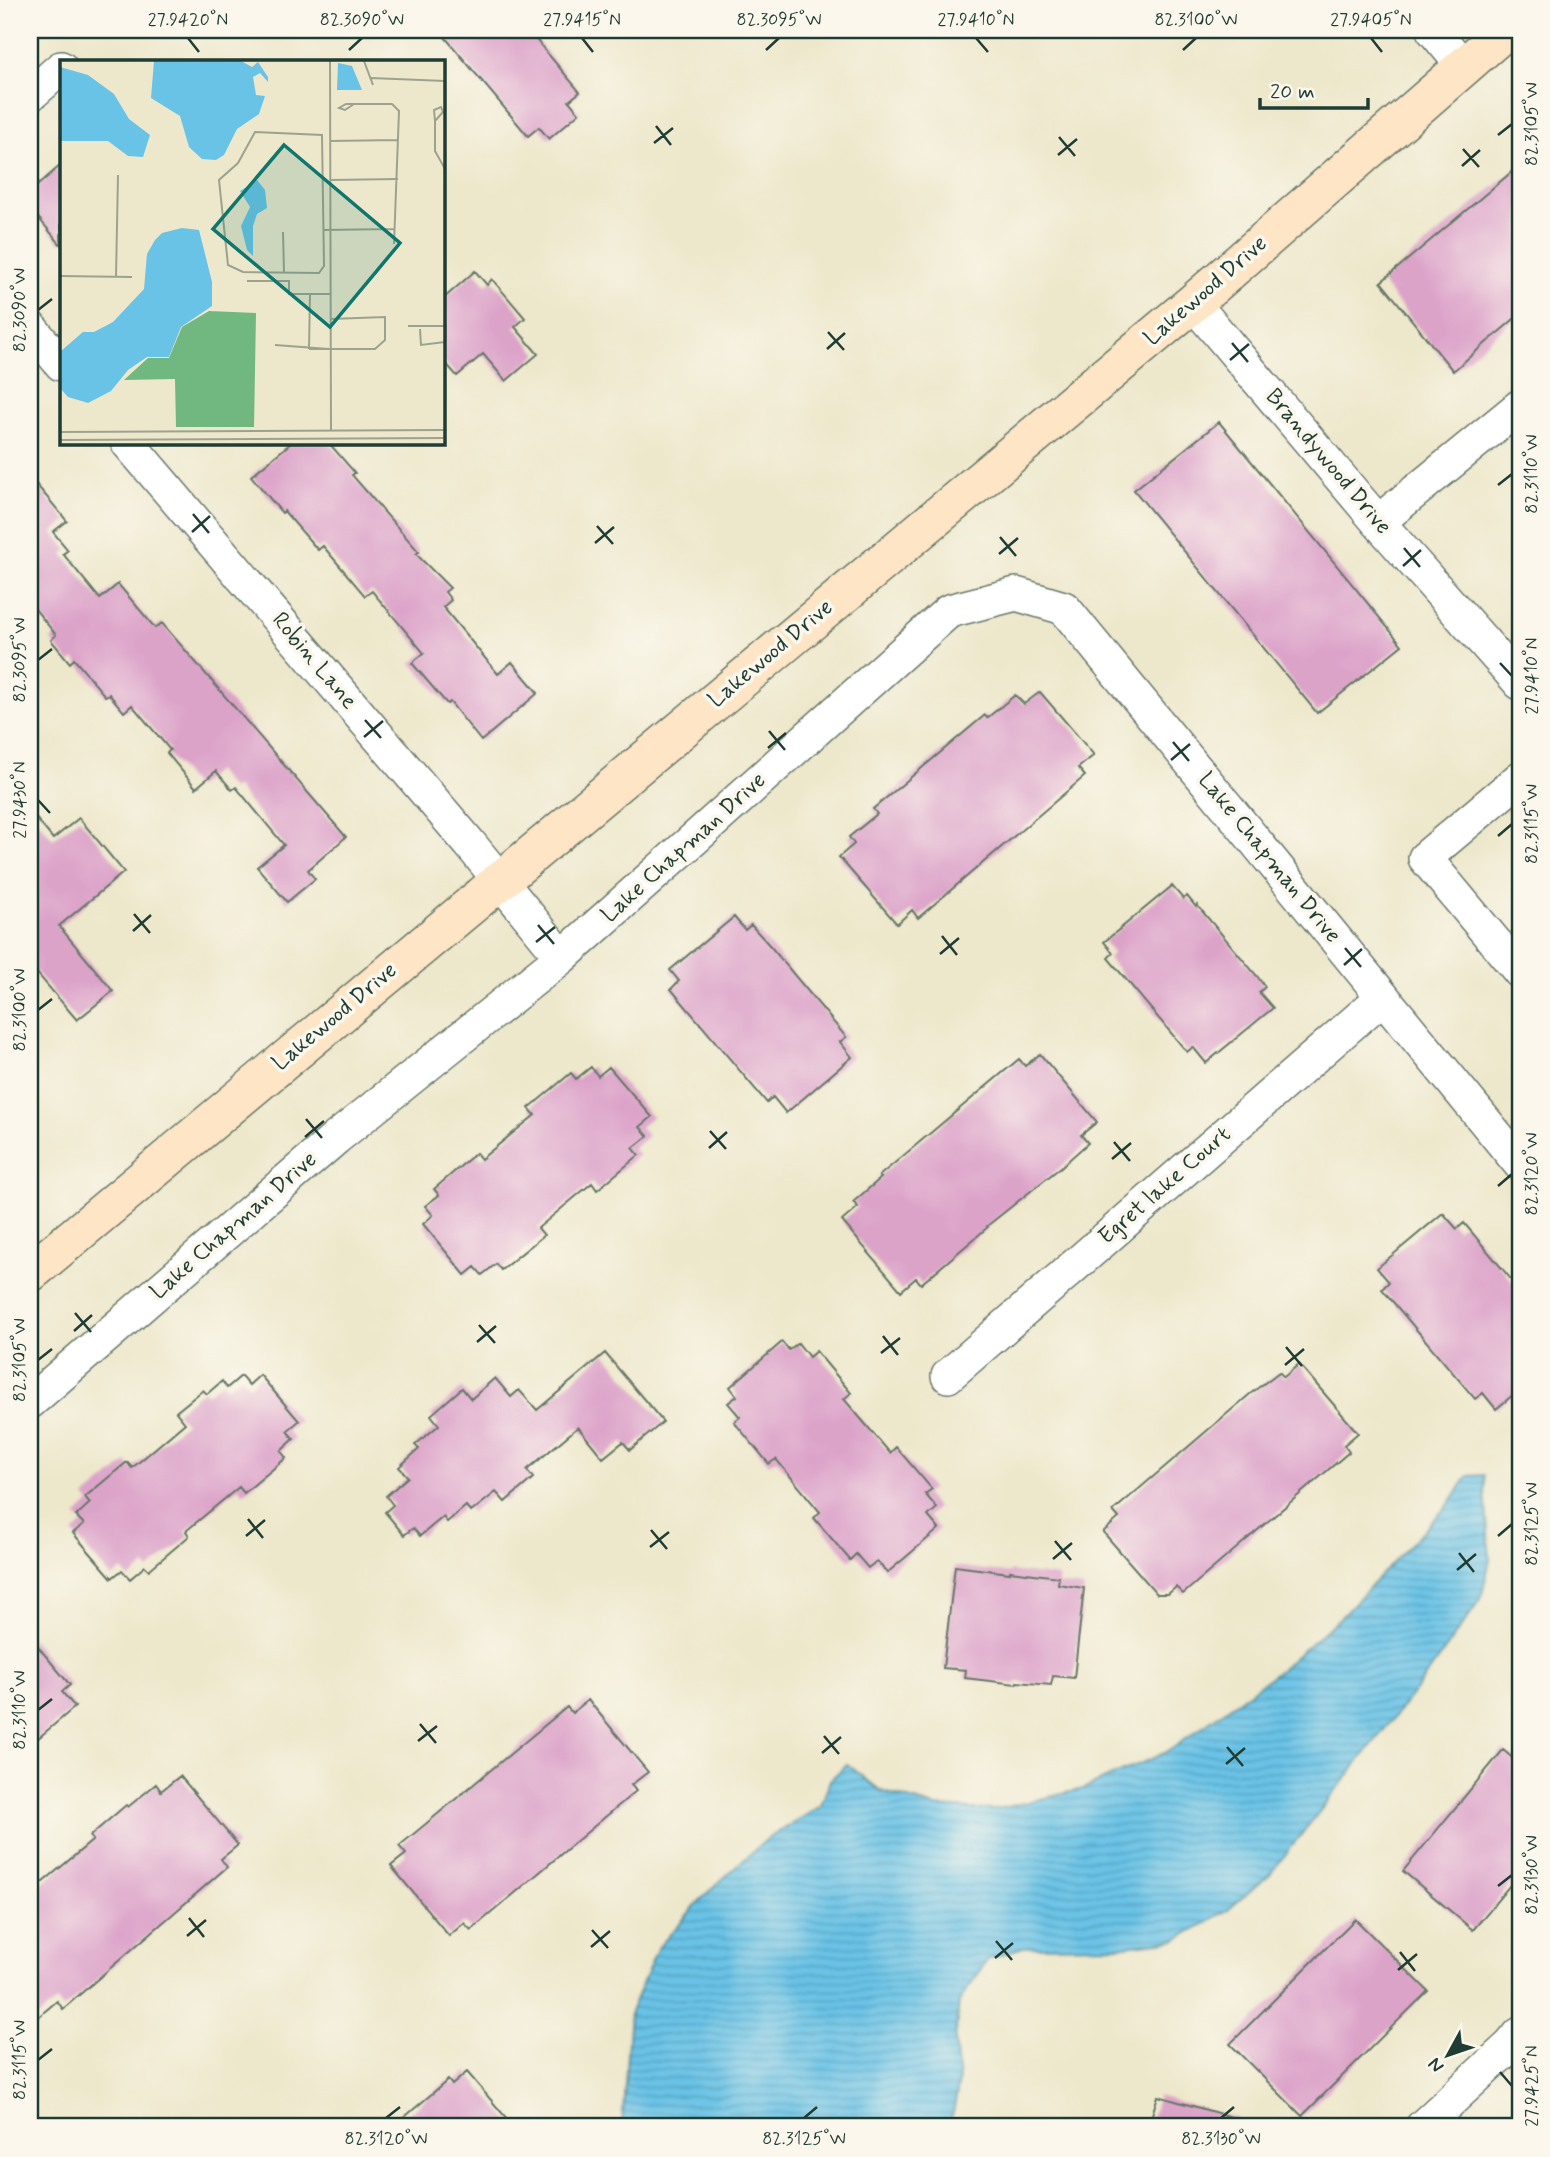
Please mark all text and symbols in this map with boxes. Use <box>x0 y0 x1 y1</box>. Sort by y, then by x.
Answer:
text: 27.9420°N <box>148 8 228 32</box>
text: 82.3090°W <box>320 8 404 32</box>
text: 27.9415°N <box>543 8 621 32</box>
text: 82.3095°W <box>737 8 822 32</box>
text: 27.9410°N <box>937 8 1015 32</box>
text: 82.3100°W <box>1154 8 1238 32</box>
text: 27.9405°N <box>1330 8 1412 32</box>
inset map <box>60 60 444 444</box>
scale bar <box>1260 66 1368 110</box>
text: 20 m <box>1270 78 1315 106</box>
text: 82.3105°W <box>1520 82 1544 166</box>
street label: Lakewood Drive <box>1138 229 1274 353</box>
text: 82.3090°W <box>8 268 32 352</box>
street label: Brandywood Drive <box>1258 383 1398 541</box>
text: 82.3110°W <box>1520 434 1544 514</box>
street label: Lakewood Drive <box>702 593 840 715</box>
street label: Robin Lane <box>265 606 363 716</box>
text: 82.3095°W <box>8 618 32 703</box>
text: 27.9410°N <box>1520 637 1544 715</box>
text: 27.9430°N <box>8 761 32 839</box>
street label: Lake Chapman Drive <box>595 766 773 930</box>
street label: Lake Chapman Drive <box>1191 766 1347 950</box>
text: 82.3115°W <box>1520 784 1544 864</box>
street label: Lakewood Drive <box>266 956 404 1078</box>
text: 82.3100°W <box>8 968 32 1052</box>
street label: Egret lake Court <box>1092 1120 1238 1252</box>
text: 82.3120°W <box>1520 1133 1544 1215</box>
street label: Lake Chapman Drive <box>144 1145 324 1307</box>
text: 82.3105°W <box>8 1318 32 1402</box>
text: 82.3125°W <box>1520 1482 1544 1566</box>
text: 82.3110°W <box>8 1670 32 1750</box>
text: 82.3130°W <box>1520 1835 1544 1915</box>
text: 82.3115°W <box>8 2020 32 2100</box>
north arrow <box>1414 2021 1484 2090</box>
text: 27.9425°N <box>1520 2045 1544 2127</box>
text: N <box>1422 2052 1450 2078</box>
text: 82.3120°W <box>345 2127 427 2151</box>
text: 82.3125°W <box>762 2127 846 2151</box>
text: 82.3130°W <box>1181 2127 1261 2151</box>

